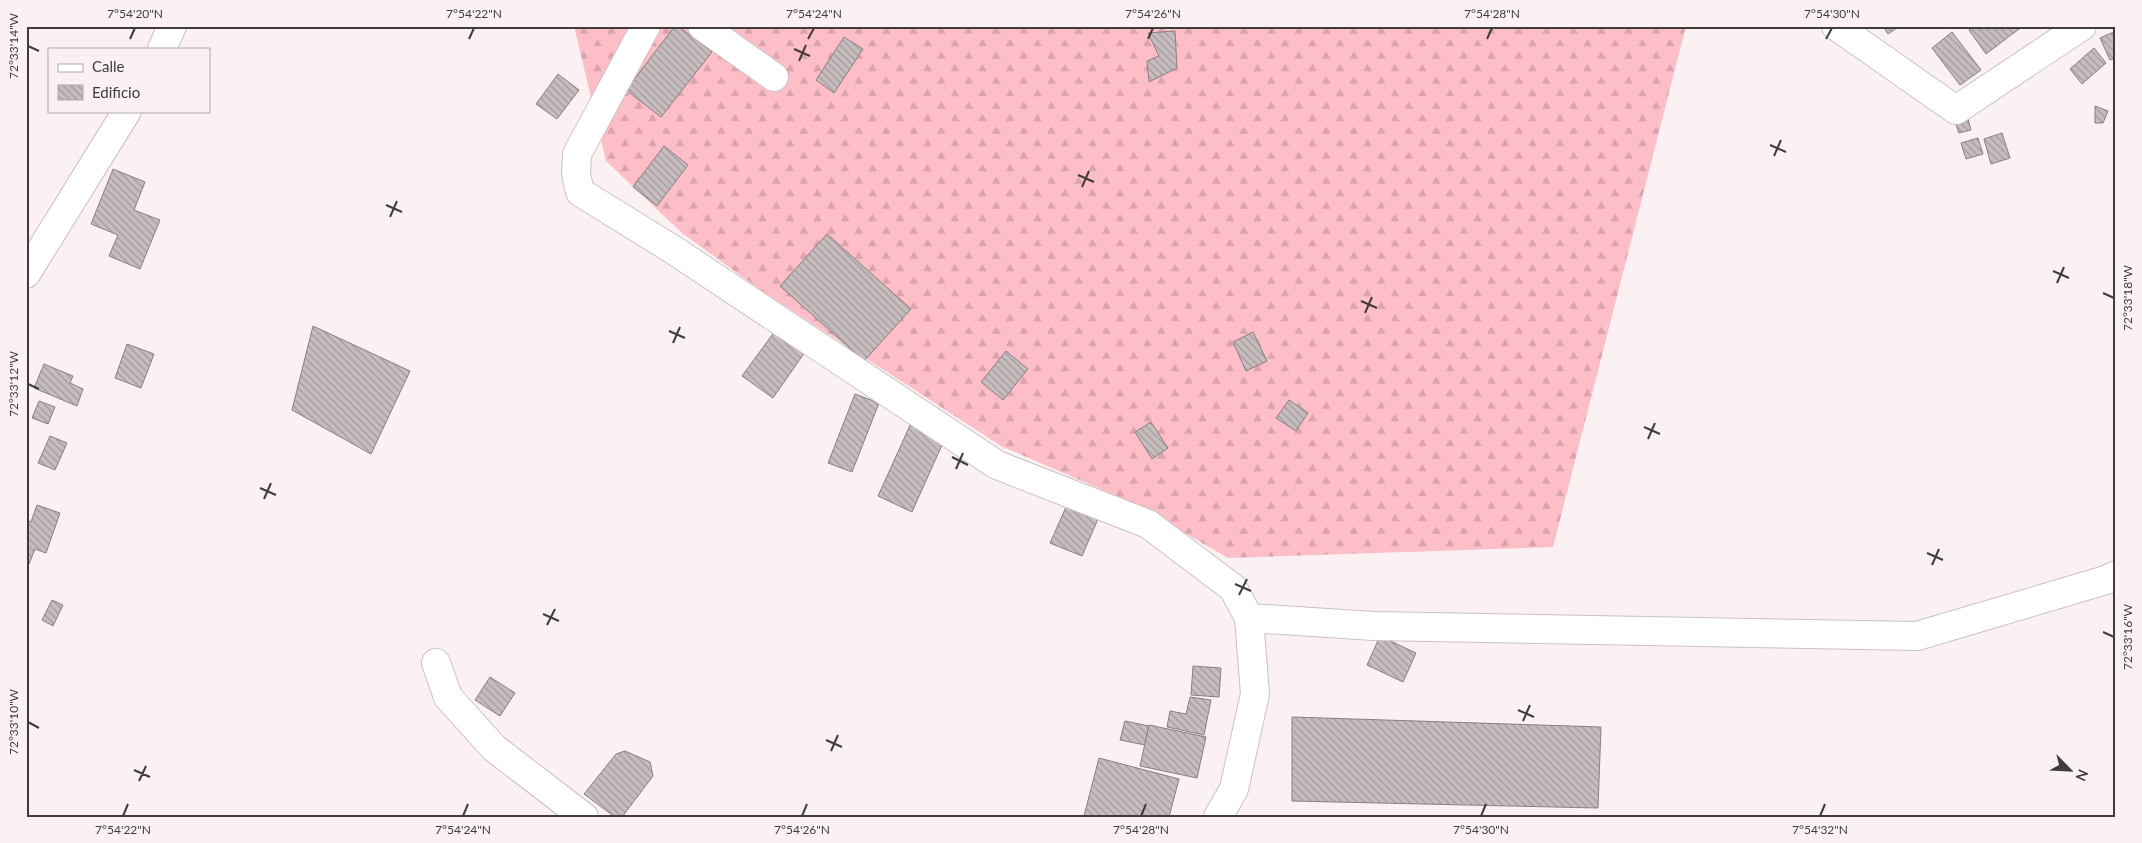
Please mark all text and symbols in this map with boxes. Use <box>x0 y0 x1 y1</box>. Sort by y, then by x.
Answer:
text: 7°54'20"N <box>107 6 163 21</box>
text: 7°54'22"N <box>446 6 502 21</box>
text: 7°54'24"N <box>786 6 842 21</box>
text: 7°54'26"N <box>1125 6 1181 21</box>
text: 7°54'28"N <box>1464 6 1520 21</box>
text: 7°54'30"N <box>1804 6 1860 21</box>
text: 72°33'14"W <box>6 12 21 79</box>
legend <box>48 48 210 112</box>
text: Calle <box>92 57 125 75</box>
text: Edificio <box>92 83 140 101</box>
text: 72°33'18"W <box>2120 264 2135 331</box>
text: 72°33'12"W <box>6 350 21 417</box>
text: 72°33'16"W <box>2120 603 2135 670</box>
text: 72°33'10"W <box>6 688 21 755</box>
north arrow <box>2044 746 2094 796</box>
text: N <box>2072 767 2092 784</box>
text: 7°54'22"N <box>95 822 151 837</box>
text: 7°54'24"N <box>435 822 491 837</box>
text: 7°54'26"N <box>774 822 830 837</box>
text: 7°54'28"N <box>1113 822 1169 837</box>
text: 7°54'30"N <box>1453 822 1509 837</box>
text: 7°54'32"N <box>1792 822 1848 837</box>

